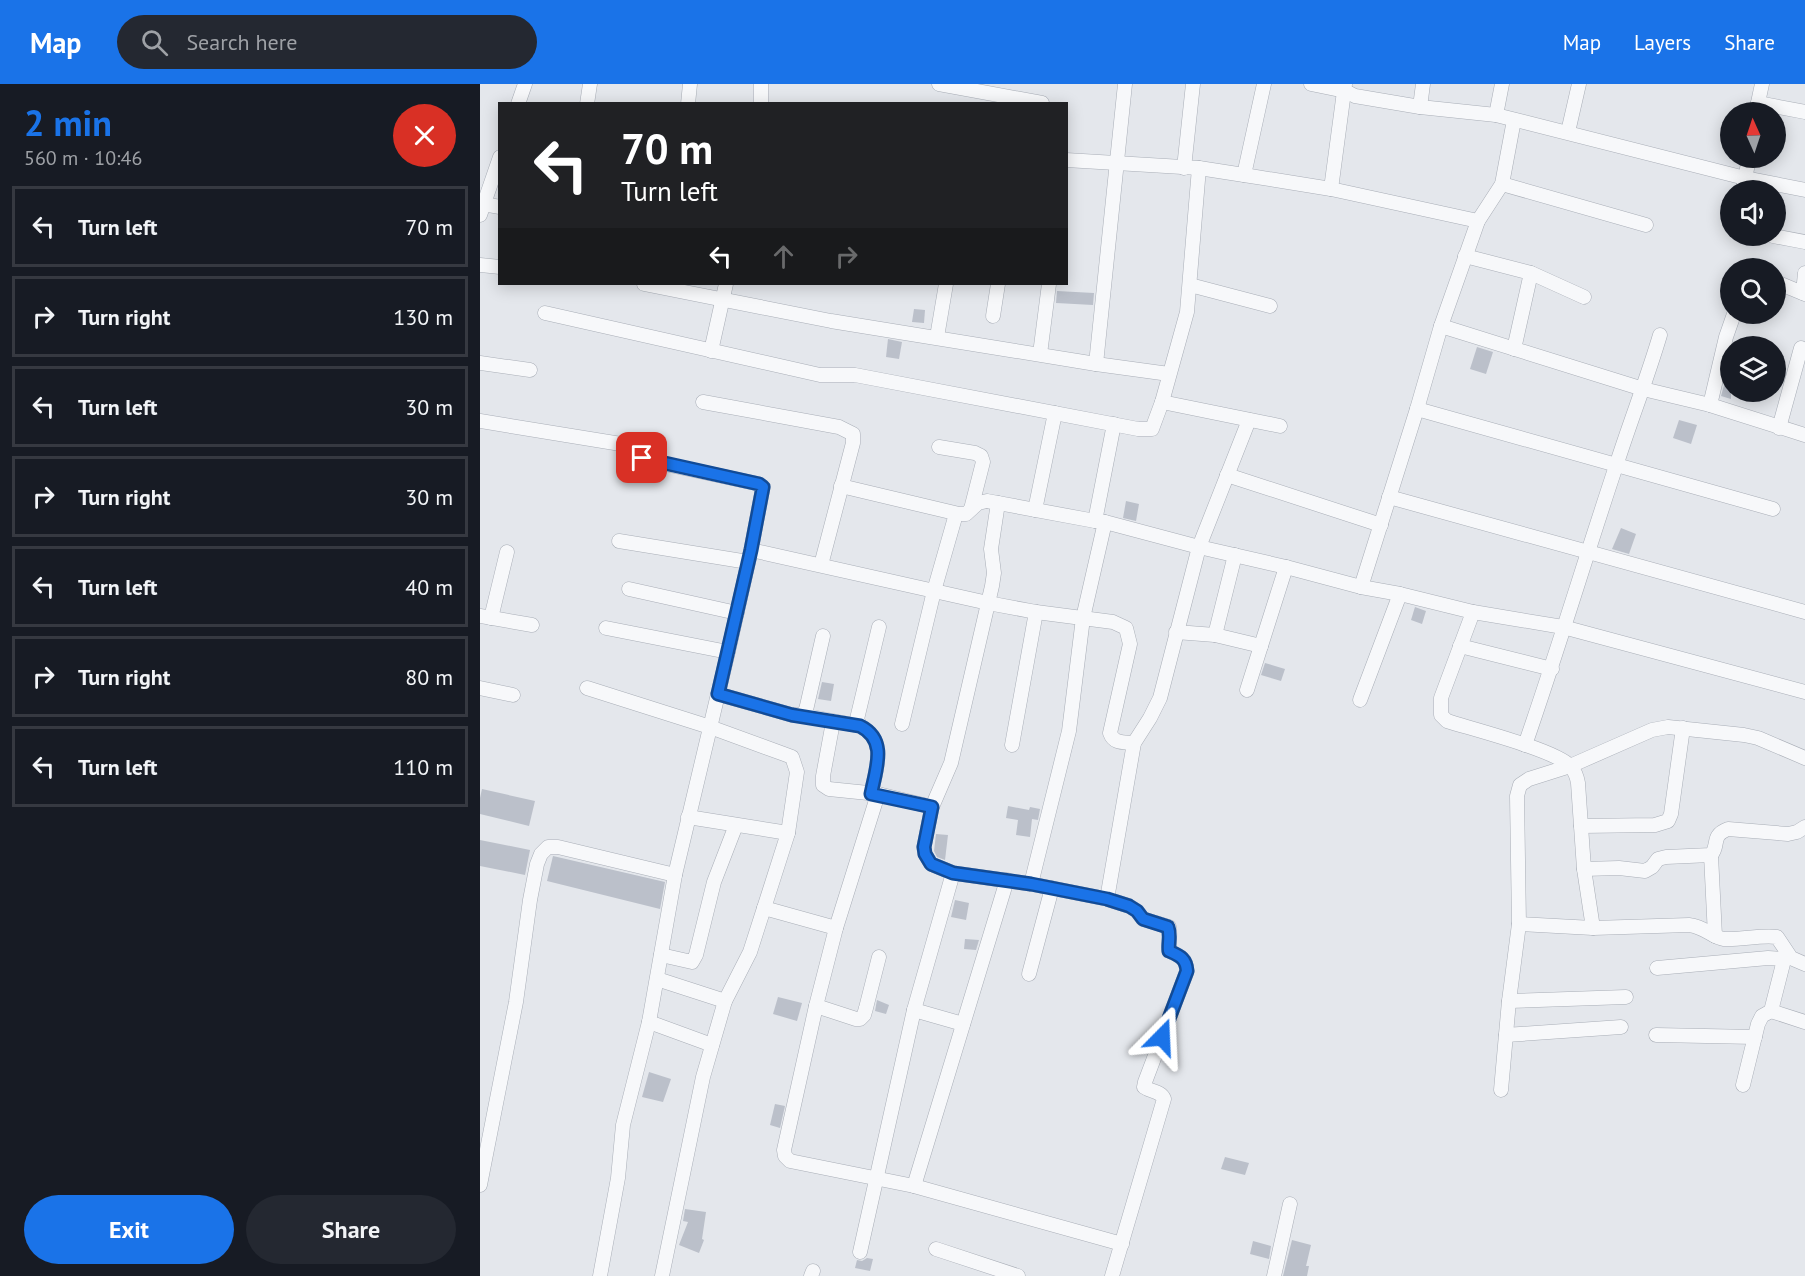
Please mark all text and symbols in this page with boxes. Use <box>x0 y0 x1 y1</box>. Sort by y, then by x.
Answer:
search box <box>117 15 537 69</box>
text: Map <box>30 24 81 61</box>
icon: search <box>138 26 171 59</box>
text: Search here <box>186 28 297 56</box>
text: Map <box>1563 29 1601 56</box>
text: Layers <box>1634 29 1691 56</box>
text: Share <box>1724 29 1775 56</box>
text: 2 min <box>24 99 112 146</box>
north arrow <box>1720 102 1786 168</box>
map controls <box>1720 102 1786 402</box>
button: close <box>393 104 456 167</box>
text: 70 m <box>621 121 713 176</box>
icon: left <box>522 126 600 204</box>
text: 560 m · 10:46 <box>24 145 142 171</box>
text: Turn left <box>621 174 718 208</box>
button: sound <box>1720 180 1786 246</box>
icon: left <box>27 210 60 243</box>
text: Turn left <box>78 213 158 241</box>
text: 70 m <box>405 213 453 241</box>
icon: left <box>704 240 737 273</box>
icon: ahead <box>767 240 800 273</box>
icon: right <box>830 240 863 273</box>
button: search <box>1720 258 1786 324</box>
icon: right <box>27 300 60 333</box>
text: Turn right <box>78 303 170 331</box>
text: 130 m <box>393 303 453 331</box>
button: layers <box>1720 336 1786 402</box>
icon: left <box>27 390 60 423</box>
text: Turn left <box>78 393 158 421</box>
text: 30 m <box>405 393 453 421</box>
pin <box>616 432 667 483</box>
icon: arrive <box>625 441 658 474</box>
icon: right <box>27 480 60 513</box>
text: Turn right <box>78 483 170 511</box>
text: 30 m <box>405 483 453 511</box>
icon: left <box>27 570 60 603</box>
text: Turn left <box>78 573 158 601</box>
text: 40 m <box>405 573 453 601</box>
icon: right <box>27 660 60 693</box>
text: Turn right <box>78 663 170 691</box>
text: 80 m <box>405 663 453 691</box>
icon: left <box>27 750 60 783</box>
text: Turn left <box>78 753 158 781</box>
text: 110 m <box>393 753 453 781</box>
position arrow <box>1130 1005 1194 1069</box>
button: Exit <box>24 1195 234 1264</box>
button: Share <box>246 1195 456 1264</box>

